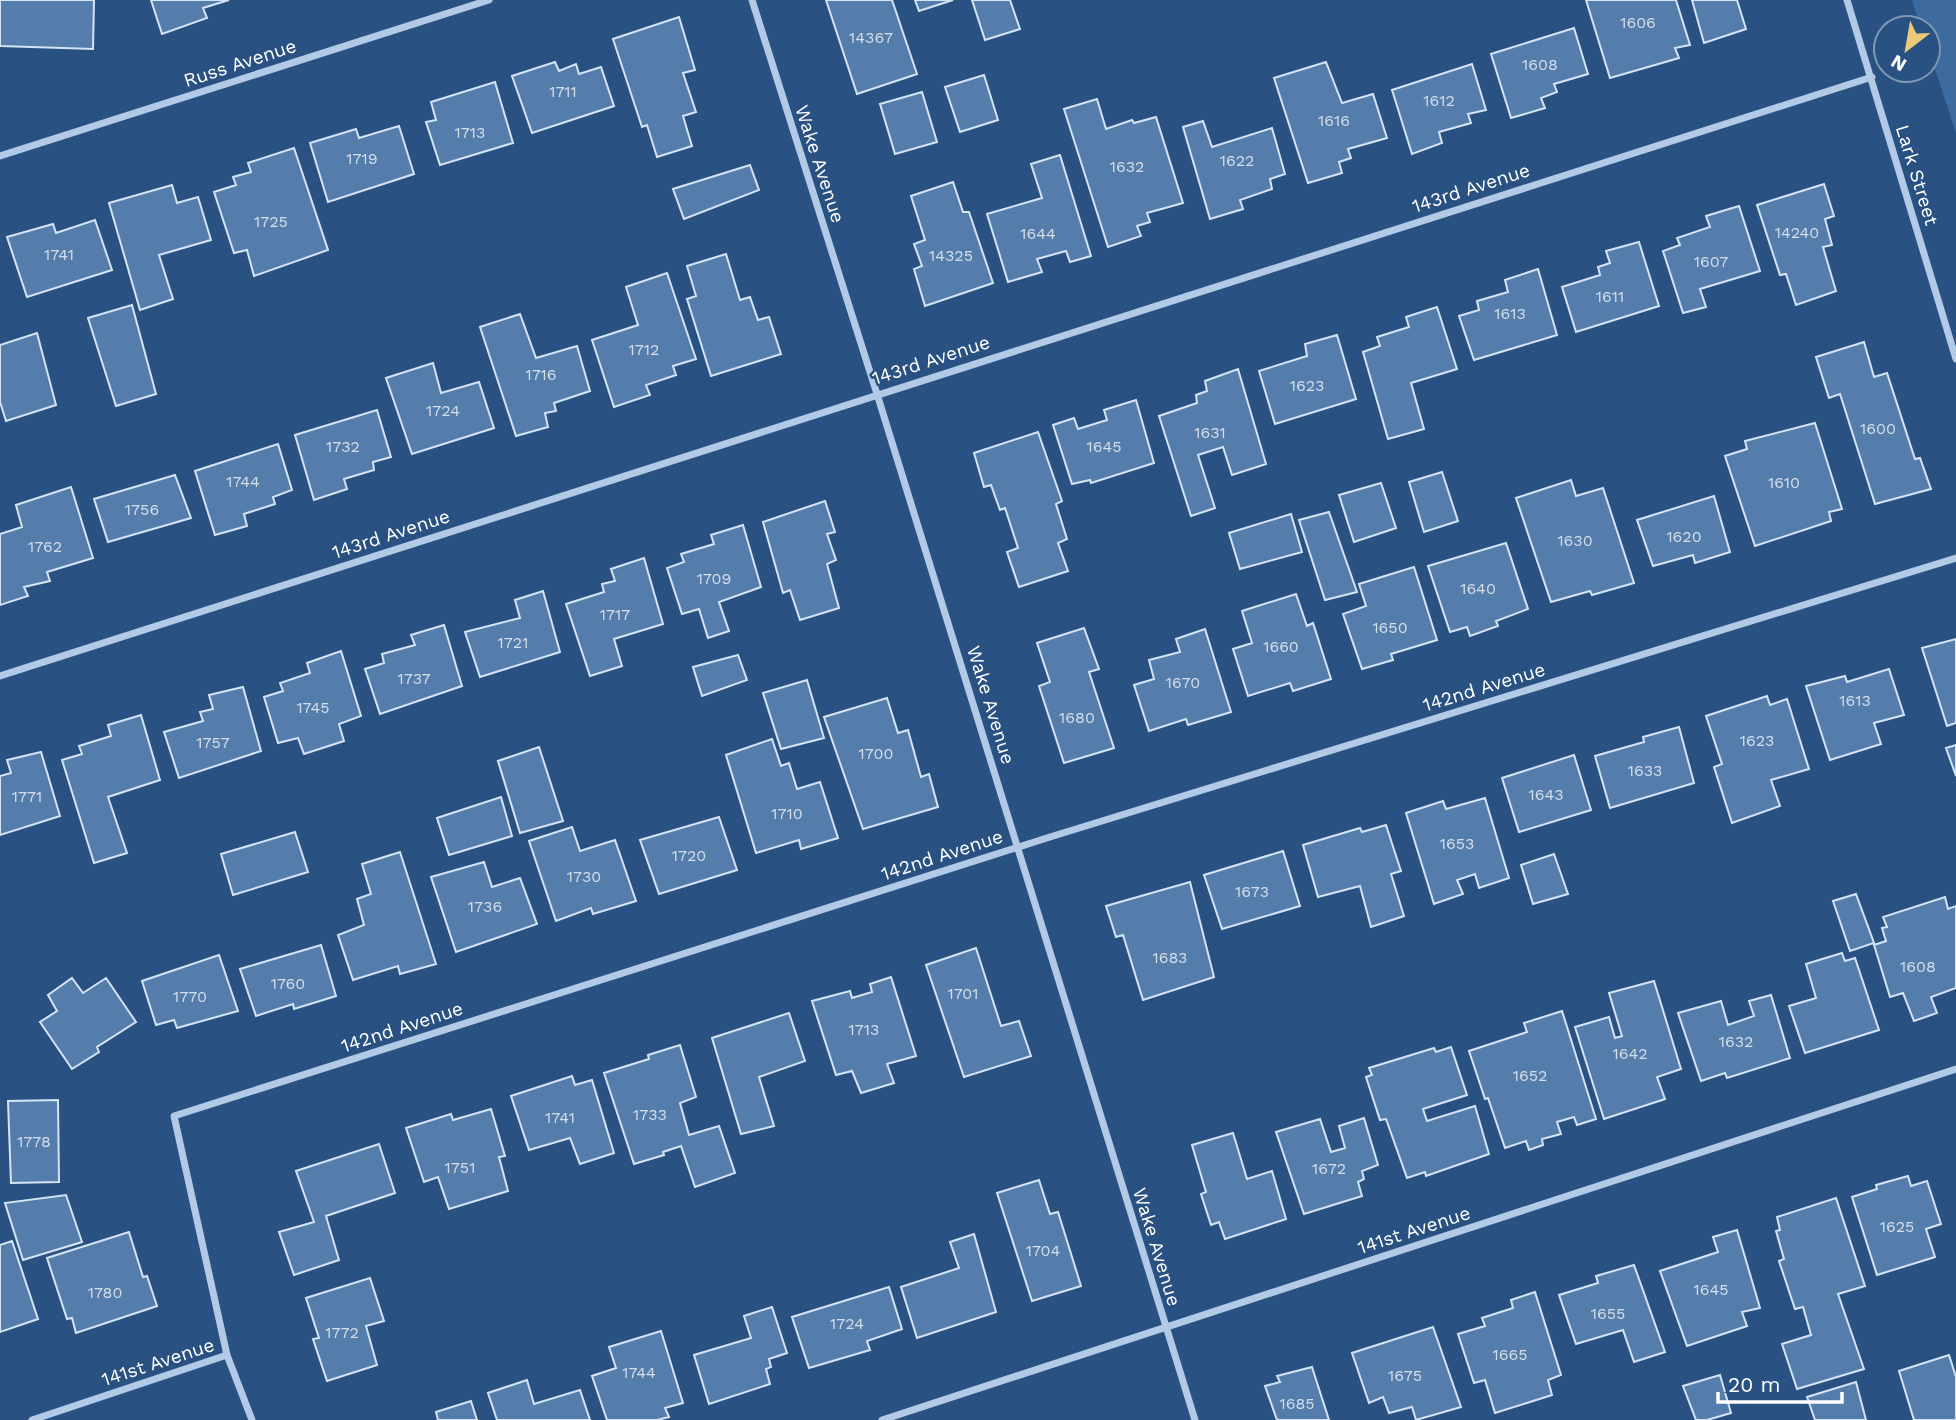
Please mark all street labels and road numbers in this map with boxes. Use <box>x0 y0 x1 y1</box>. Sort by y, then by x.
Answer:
street label: Russ Avenue <box>181 34 299 92</box>
street label: Wake Avenue <box>790 102 850 226</box>
street label: Lark Street <box>1891 122 1943 228</box>
street label: 143rd Avenue <box>1409 158 1533 218</box>
street label: 143rd Avenue <box>869 330 993 390</box>
street label: 143rd Avenue <box>329 504 453 564</box>
street label: Wake Avenue <box>962 643 1020 767</box>
street label: 142nd Avenue <box>1420 657 1548 717</box>
street label: 142nd Avenue <box>878 824 1006 886</box>
street label: 142nd Avenue <box>338 996 466 1058</box>
street label: Wake Avenue <box>1128 1185 1186 1309</box>
street label: 141st Avenue <box>1355 1201 1473 1259</box>
street label: 141st Avenue <box>99 1333 217 1391</box>

